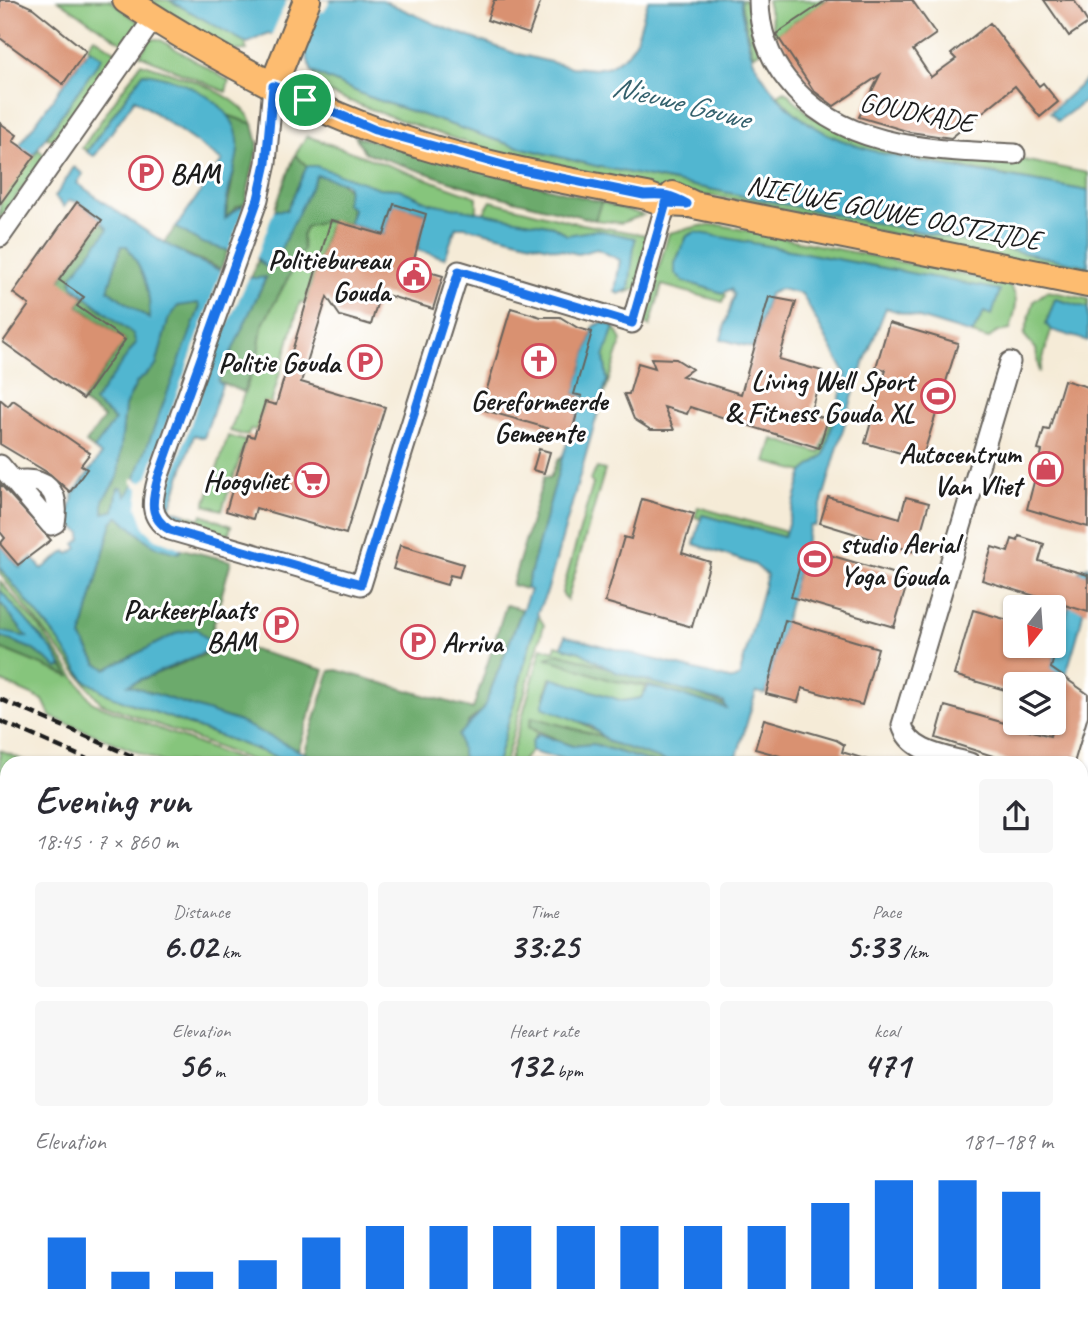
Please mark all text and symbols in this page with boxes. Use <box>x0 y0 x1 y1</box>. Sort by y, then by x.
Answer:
water label: Nieuwe Gouwe <box>609 67 757 138</box>
pin <box>275 70 335 130</box>
icon: arrive <box>286 81 324 119</box>
street label: GOUDKADE <box>857 84 980 141</box>
parking icon: BAM <box>127 154 165 192</box>
place label: BAM <box>170 156 222 191</box>
street label: NIEUWE GOUWE OOSTZIJDE <box>744 166 1047 258</box>
place label: Politiebureau Gouda <box>268 242 393 309</box>
public building icon: Politiebureau Gouda <box>395 256 433 294</box>
church icon: Gereformeerde Gemeente <box>520 342 558 380</box>
parking icon: Politie Gouda <box>346 343 384 381</box>
place label: Politie Gouda <box>218 345 342 380</box>
place label: Living Well Sport & Fitness Gouda XL <box>725 363 918 430</box>
sports icon: Living Well Sport & Fitness Gouda XL <box>919 377 957 415</box>
place label: Gereformeerde Gemeente <box>471 383 610 450</box>
place label: Autocentrum Van Vliet <box>899 436 1026 503</box>
shop icon: Autocentrum Van Vliet <box>1027 450 1065 488</box>
supermarket icon: Hoogvliet <box>293 461 331 499</box>
place label: Hoogvliet <box>203 463 291 498</box>
place label: studio Aerial Yoga Gouda <box>840 526 964 593</box>
sports icon: studio Aerial Yoga Gouda <box>796 540 834 578</box>
place label: Parkeerplaats BAM <box>124 592 259 659</box>
north arrow <box>1003 595 1066 658</box>
map controls <box>1003 595 1066 735</box>
parking icon: Parkeerplaats BAM <box>262 606 300 644</box>
parking icon: Arriva <box>399 623 437 661</box>
place label: Arriva <box>442 625 505 660</box>
button: layers <box>1003 672 1066 735</box>
text: Evening run <box>35 777 191 824</box>
button: share <box>979 779 1053 853</box>
text: 18:45 · 7 × 860 m <box>35 827 178 856</box>
text: Distance <box>173 900 230 924</box>
text: Time <box>529 900 559 924</box>
text: Pace <box>872 900 901 924</box>
text: 6.02 <box>162 924 217 969</box>
text: 33:25 <box>509 924 579 969</box>
text: 5:33 <box>845 924 899 969</box>
text: km <box>217 940 240 964</box>
text: /km <box>899 940 928 964</box>
text: Elevation <box>172 1019 231 1043</box>
text: Heart rate <box>509 1019 579 1043</box>
text: kcal <box>874 1019 899 1043</box>
text: 56 <box>178 1043 210 1088</box>
text: 132 <box>505 1043 552 1088</box>
text: 471 <box>863 1043 910 1088</box>
text: m <box>210 1059 225 1083</box>
text: bpm <box>552 1059 583 1083</box>
text: Elevation <box>35 1127 106 1156</box>
text: 181–189 m <box>962 1127 1053 1156</box>

